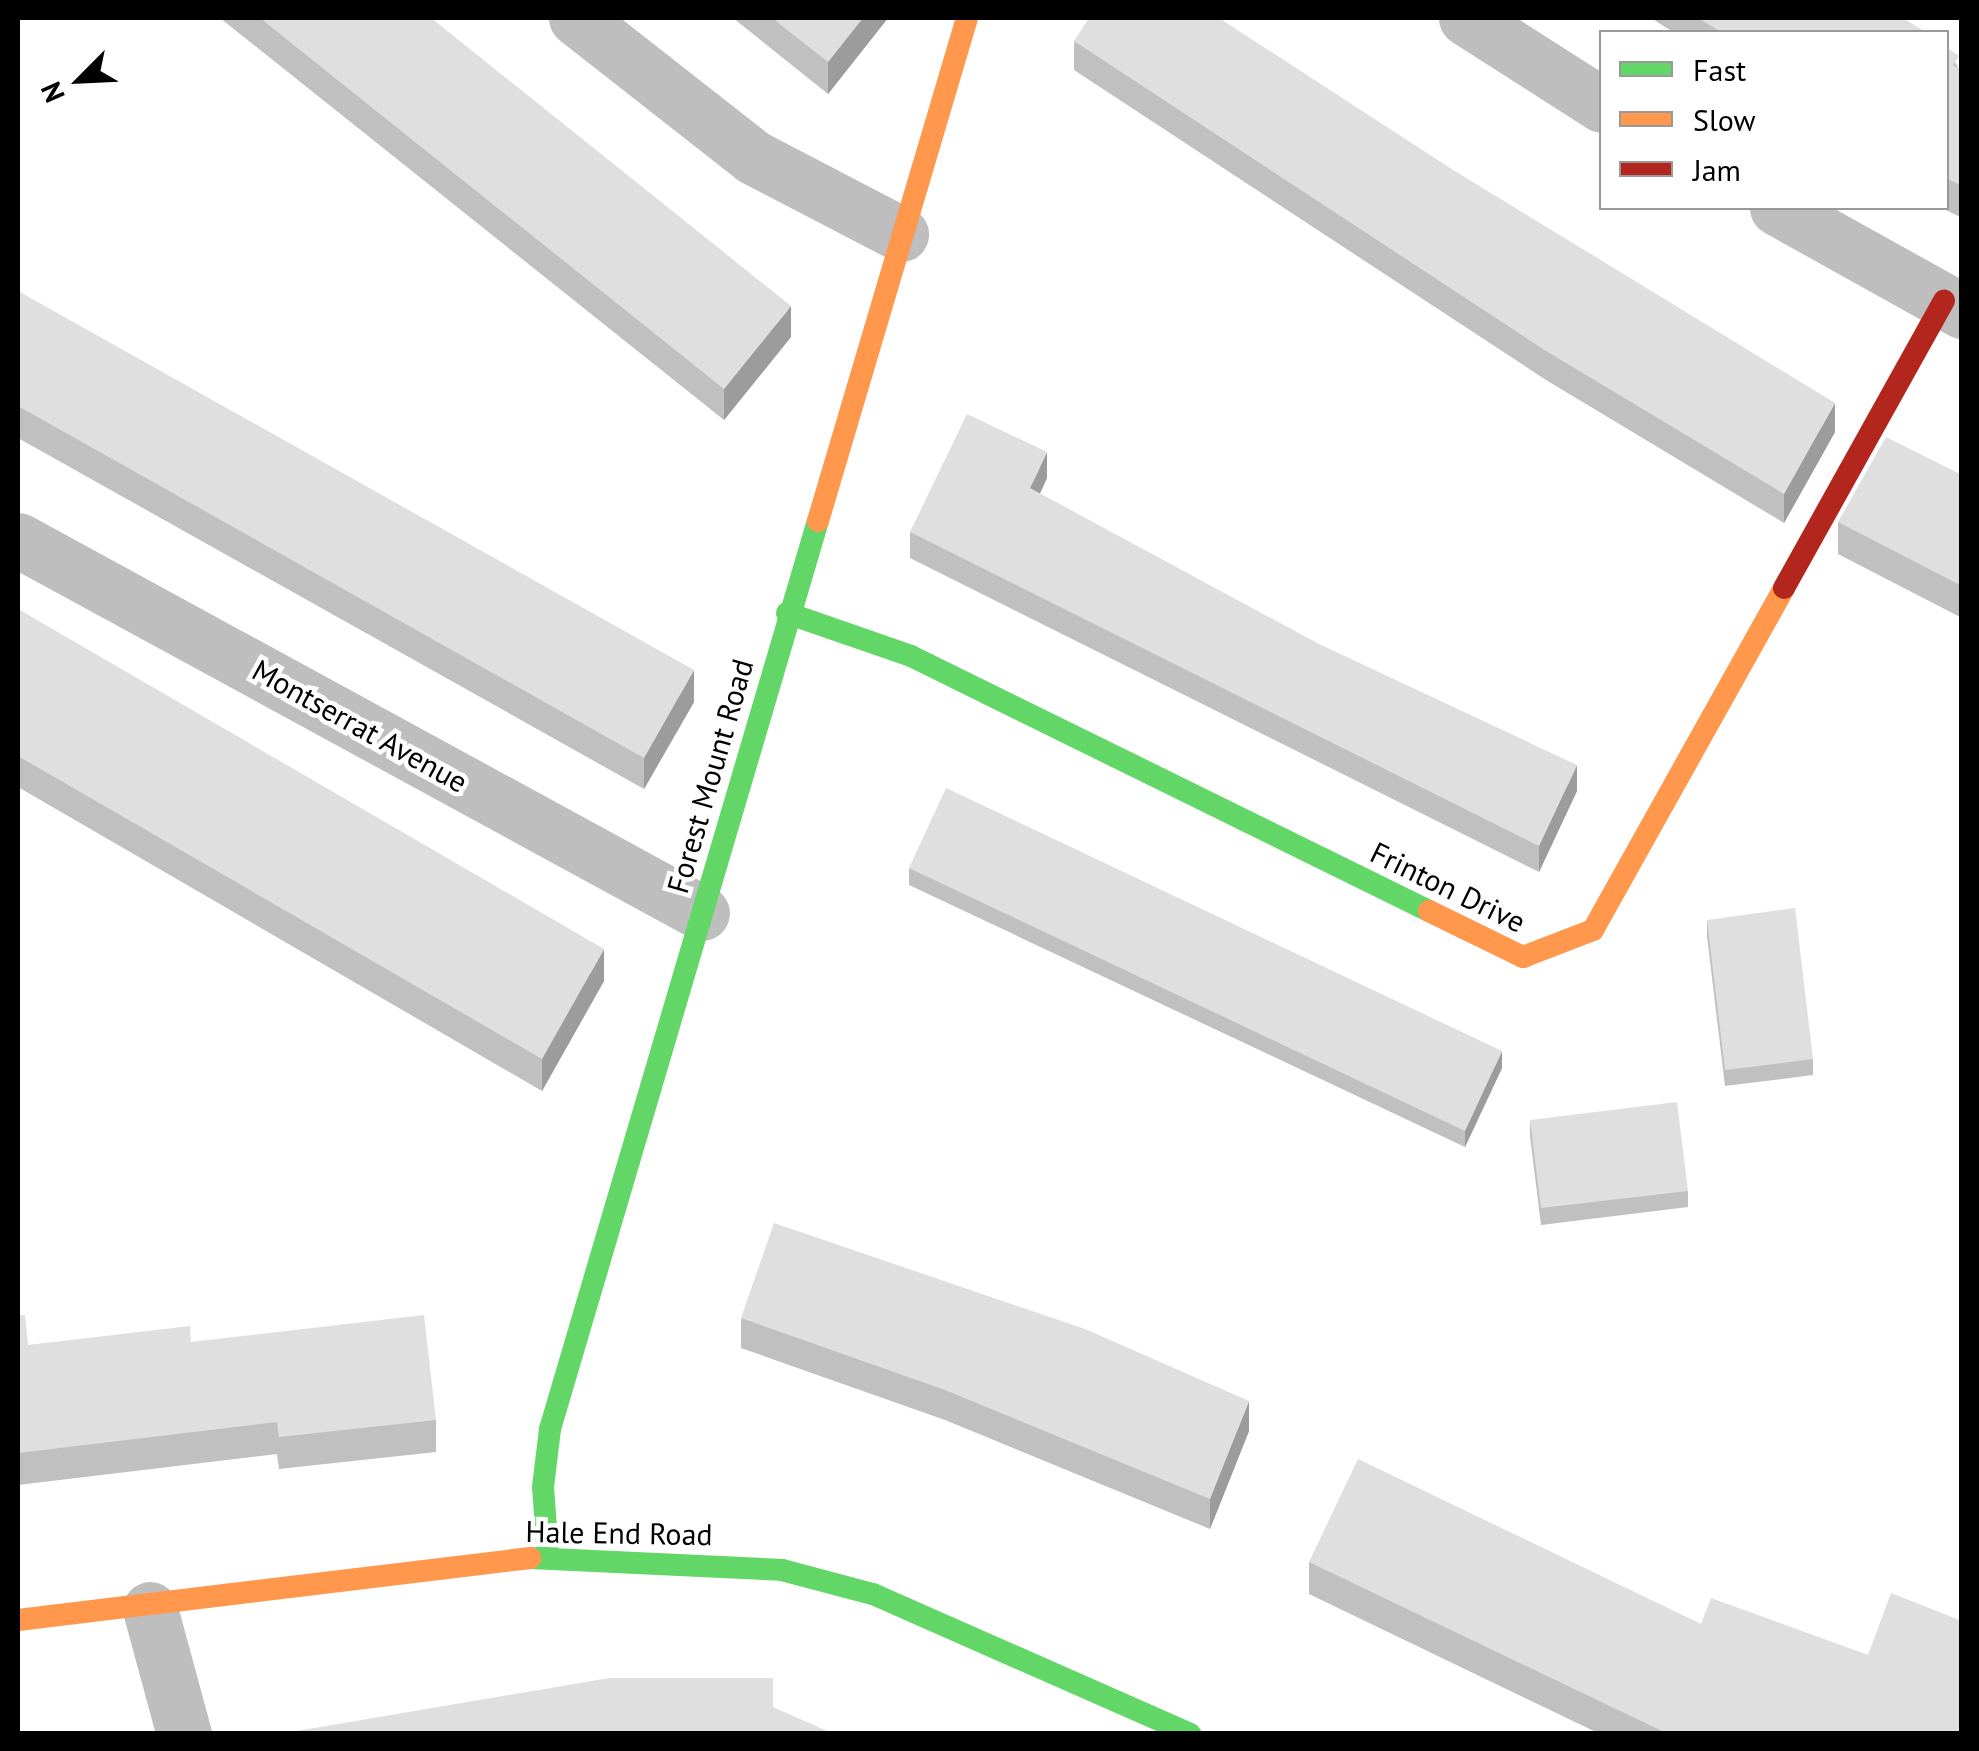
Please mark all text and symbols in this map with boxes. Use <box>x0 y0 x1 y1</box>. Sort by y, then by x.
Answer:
north arrow <box>30 30 130 130</box>
legend <box>1599 30 1949 210</box>
text: Fast <box>1693 50 1746 89</box>
text: N <box>31 76 73 108</box>
text: Slow <box>1693 100 1756 139</box>
text: Jam <box>1693 150 1741 189</box>
street label: Montserrat Avenue <box>246 652 474 800</box>
street label: Forest Mount Road <box>659 655 761 897</box>
street label: Frinton Drive <box>1365 834 1531 940</box>
street label: Hale End Road <box>525 1513 713 1553</box>

